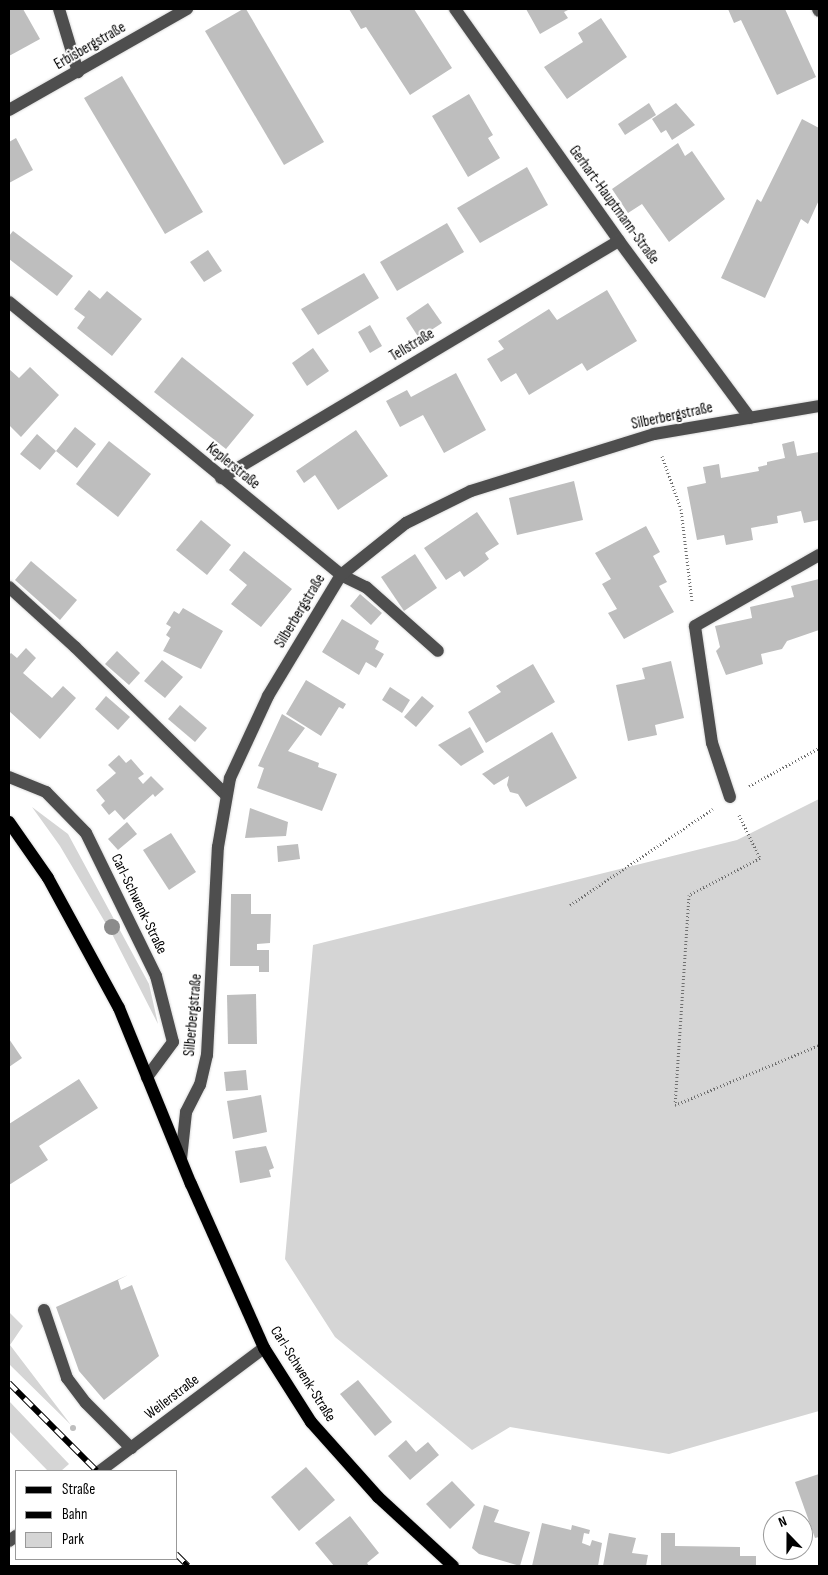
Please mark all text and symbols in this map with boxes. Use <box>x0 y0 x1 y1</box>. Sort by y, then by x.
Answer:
street label: Erbisbergstraße <box>51 18 129 74</box>
street label: Gerhart-Hauptmann-Straße <box>565 142 663 268</box>
street label: Tellstraße <box>386 325 438 365</box>
street label: Silberbergstraße <box>630 399 714 433</box>
street label: Keplerstraße <box>203 439 263 493</box>
street label: Silberbergstraße <box>271 571 329 651</box>
street label: Carl-Schwenk-Straße <box>107 851 171 957</box>
street label: Silberbergstraße <box>180 973 206 1057</box>
street label: Carl-Schwenk-Straße <box>266 1323 340 1425</box>
street label: Weilerstraße <box>141 1371 203 1423</box>
legend <box>15 1470 178 1560</box>
text: Straße <box>62 1480 95 1499</box>
text: Bahn <box>62 1505 87 1524</box>
north arrow <box>763 1510 813 1560</box>
text: N <box>776 1512 789 1531</box>
text: Park <box>62 1530 84 1549</box>

